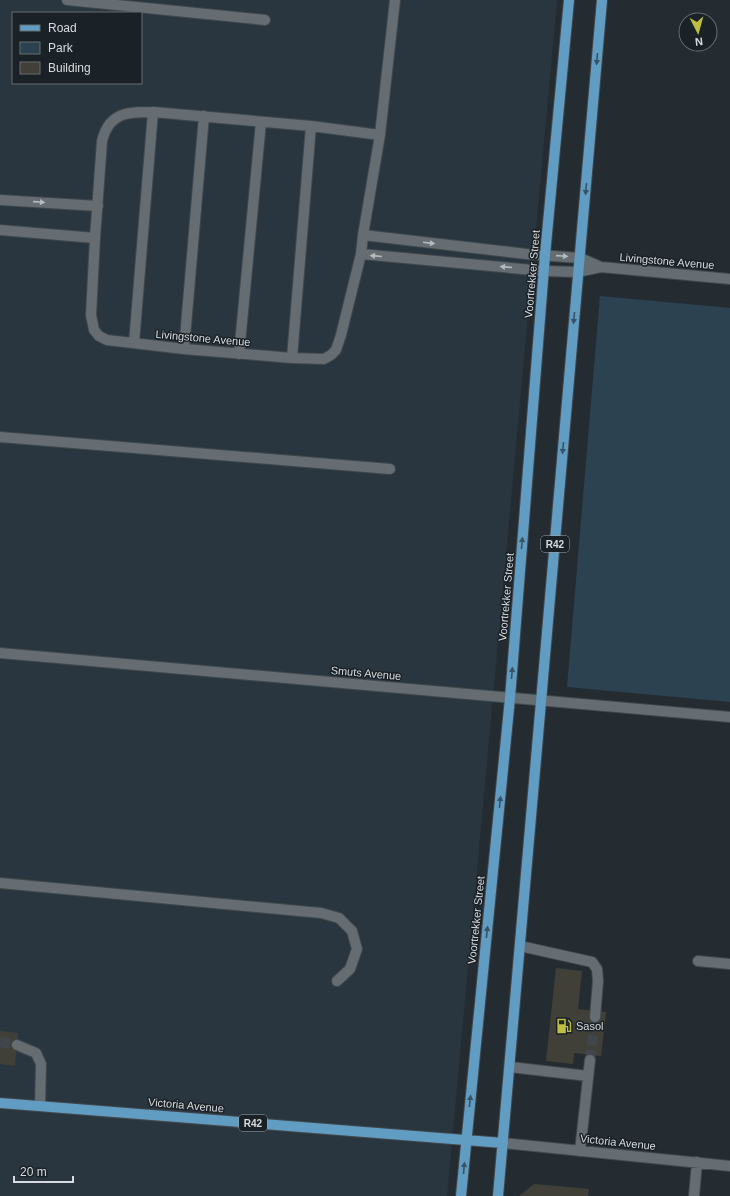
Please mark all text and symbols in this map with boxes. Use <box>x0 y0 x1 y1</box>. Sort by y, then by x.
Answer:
legend <box>12 12 142 84</box>
north arrow <box>678 12 718 52</box>
text: Road <box>48 21 77 35</box>
text: N <box>694 36 704 48</box>
text: Park <box>48 41 74 55</box>
one-way arrow <box>594 53 601 65</box>
text: Building <box>48 61 91 75</box>
one-way arrow <box>582 183 589 195</box>
one-way arrow <box>33 199 45 206</box>
street label: Voortrekker Street <box>522 229 542 319</box>
one-way arrow <box>423 239 435 246</box>
street label: Livingstone Avenue <box>619 251 715 271</box>
one-way arrow <box>370 252 382 259</box>
one-way arrow <box>556 253 568 260</box>
one-way arrow <box>499 263 512 270</box>
one-way arrow <box>571 312 578 324</box>
street label: Livingstone Avenue <box>155 328 251 348</box>
one-way arrow <box>560 442 566 454</box>
road number: R42 <box>541 536 569 552</box>
one-way arrow <box>519 537 526 549</box>
street label: Voortrekker Street <box>496 552 516 642</box>
street label: Smuts Avenue <box>330 664 402 682</box>
one-way arrow <box>509 667 515 679</box>
one-way arrow <box>496 796 503 808</box>
street label: Voortrekker Street <box>465 875 487 965</box>
one-way arrow <box>484 926 490 938</box>
fuel station icon: Sasol <box>555 1017 573 1035</box>
place label: Sasol <box>576 1020 604 1032</box>
one-way arrow <box>467 1095 474 1107</box>
street label: Victoria Avenue <box>148 1096 224 1114</box>
road number: R42 <box>239 1115 267 1131</box>
street label: Victoria Avenue <box>580 1132 656 1152</box>
scale bar <box>14 1158 73 1184</box>
one-way arrow <box>461 1162 467 1174</box>
text: 20 m <box>20 1165 47 1179</box>

